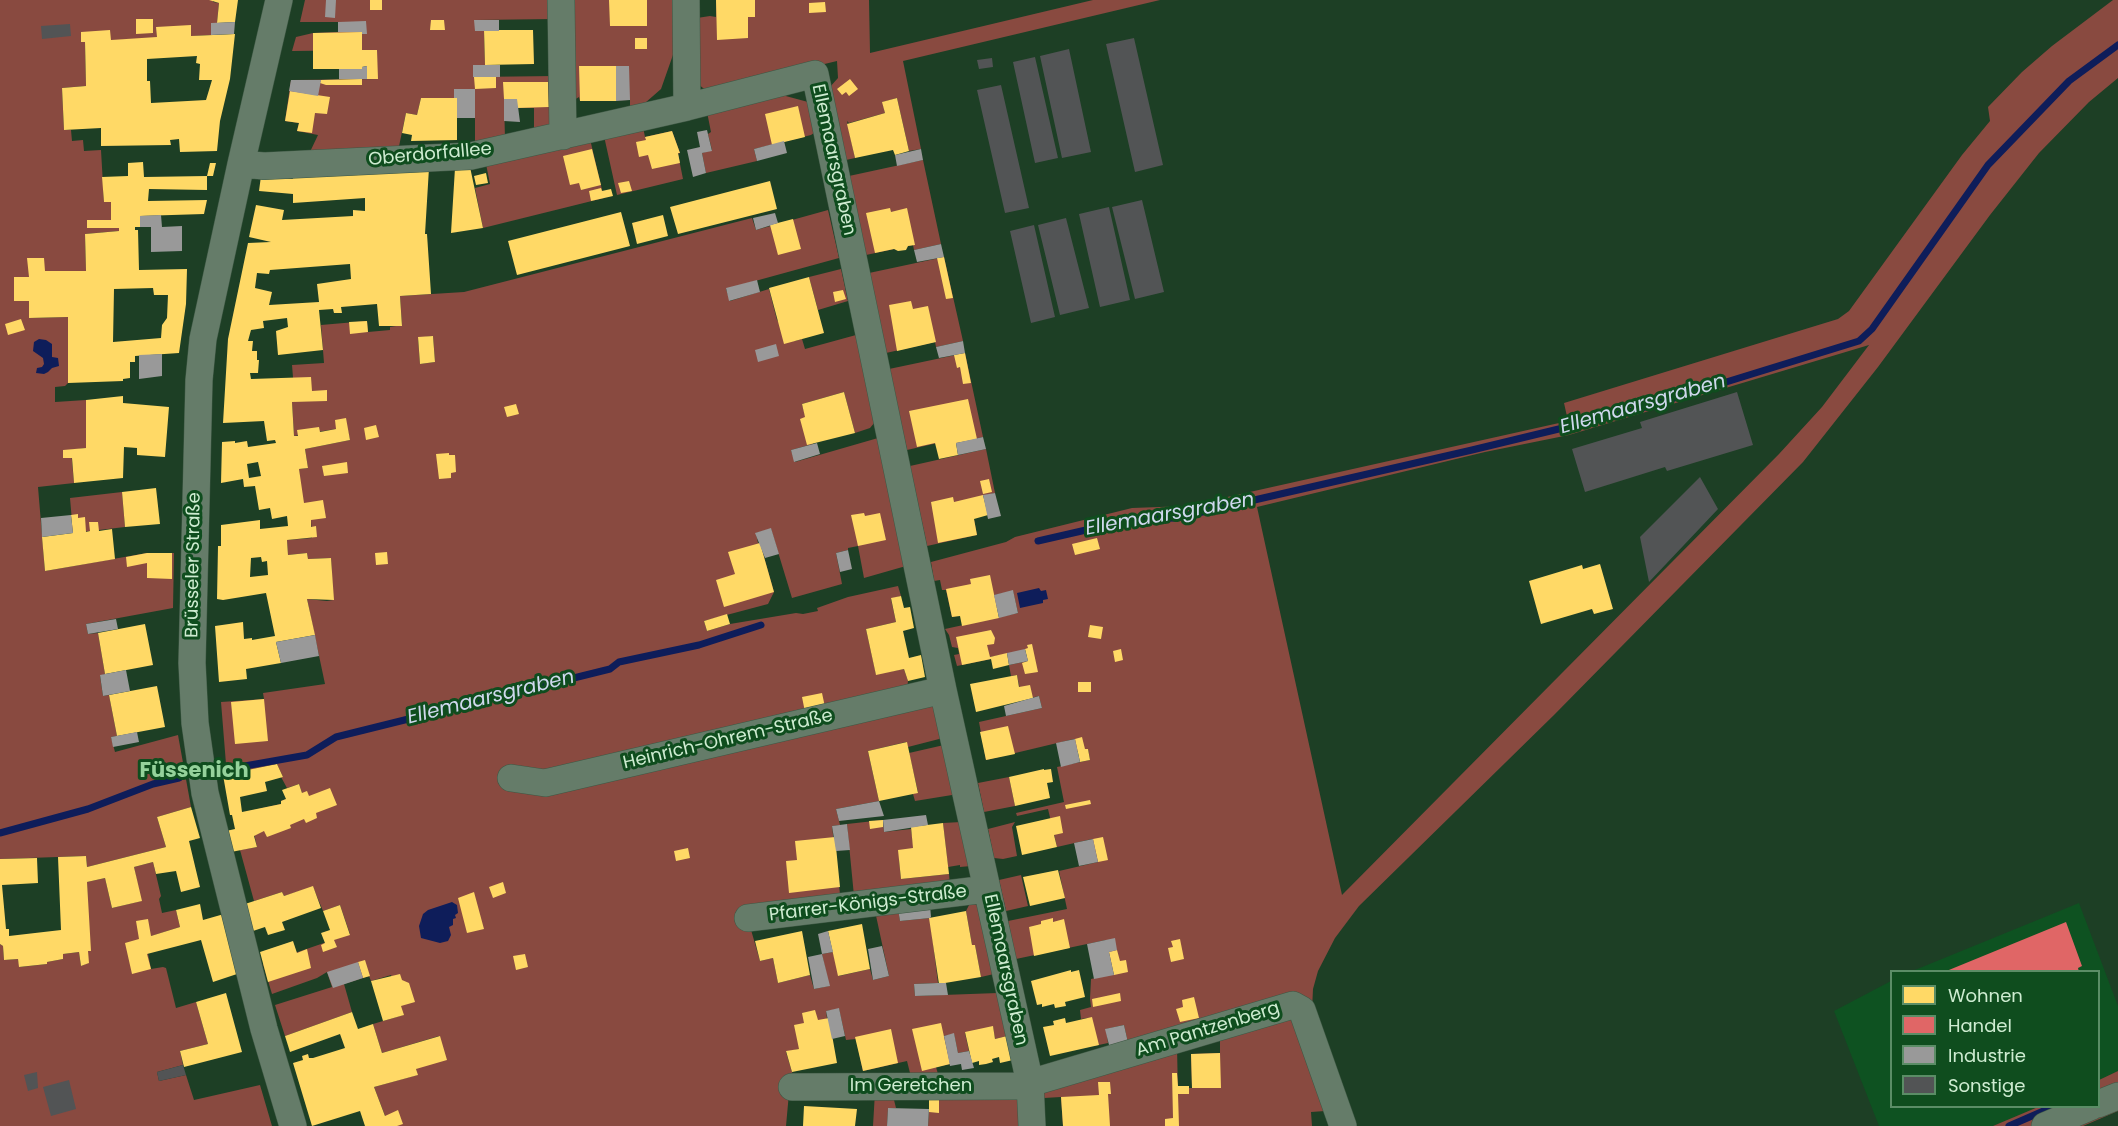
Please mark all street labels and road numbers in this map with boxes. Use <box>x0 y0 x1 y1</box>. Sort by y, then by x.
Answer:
street label: Ellemaarsgraben <box>806 82 860 238</box>
street label: Oberdorfallee <box>367 139 493 171</box>
street label: Brüsseler Straße <box>182 492 206 638</box>
street label: Heinrich-Ohrem-Straße <box>621 705 835 775</box>
street label: Pfarrer-Königs-Straße <box>768 881 968 927</box>
street label: Ellemaarsgraben <box>978 892 1032 1048</box>
street label: Am Pantzenberg <box>1133 998 1283 1062</box>
street label: Im Geretchen <box>850 1075 972 1097</box>

